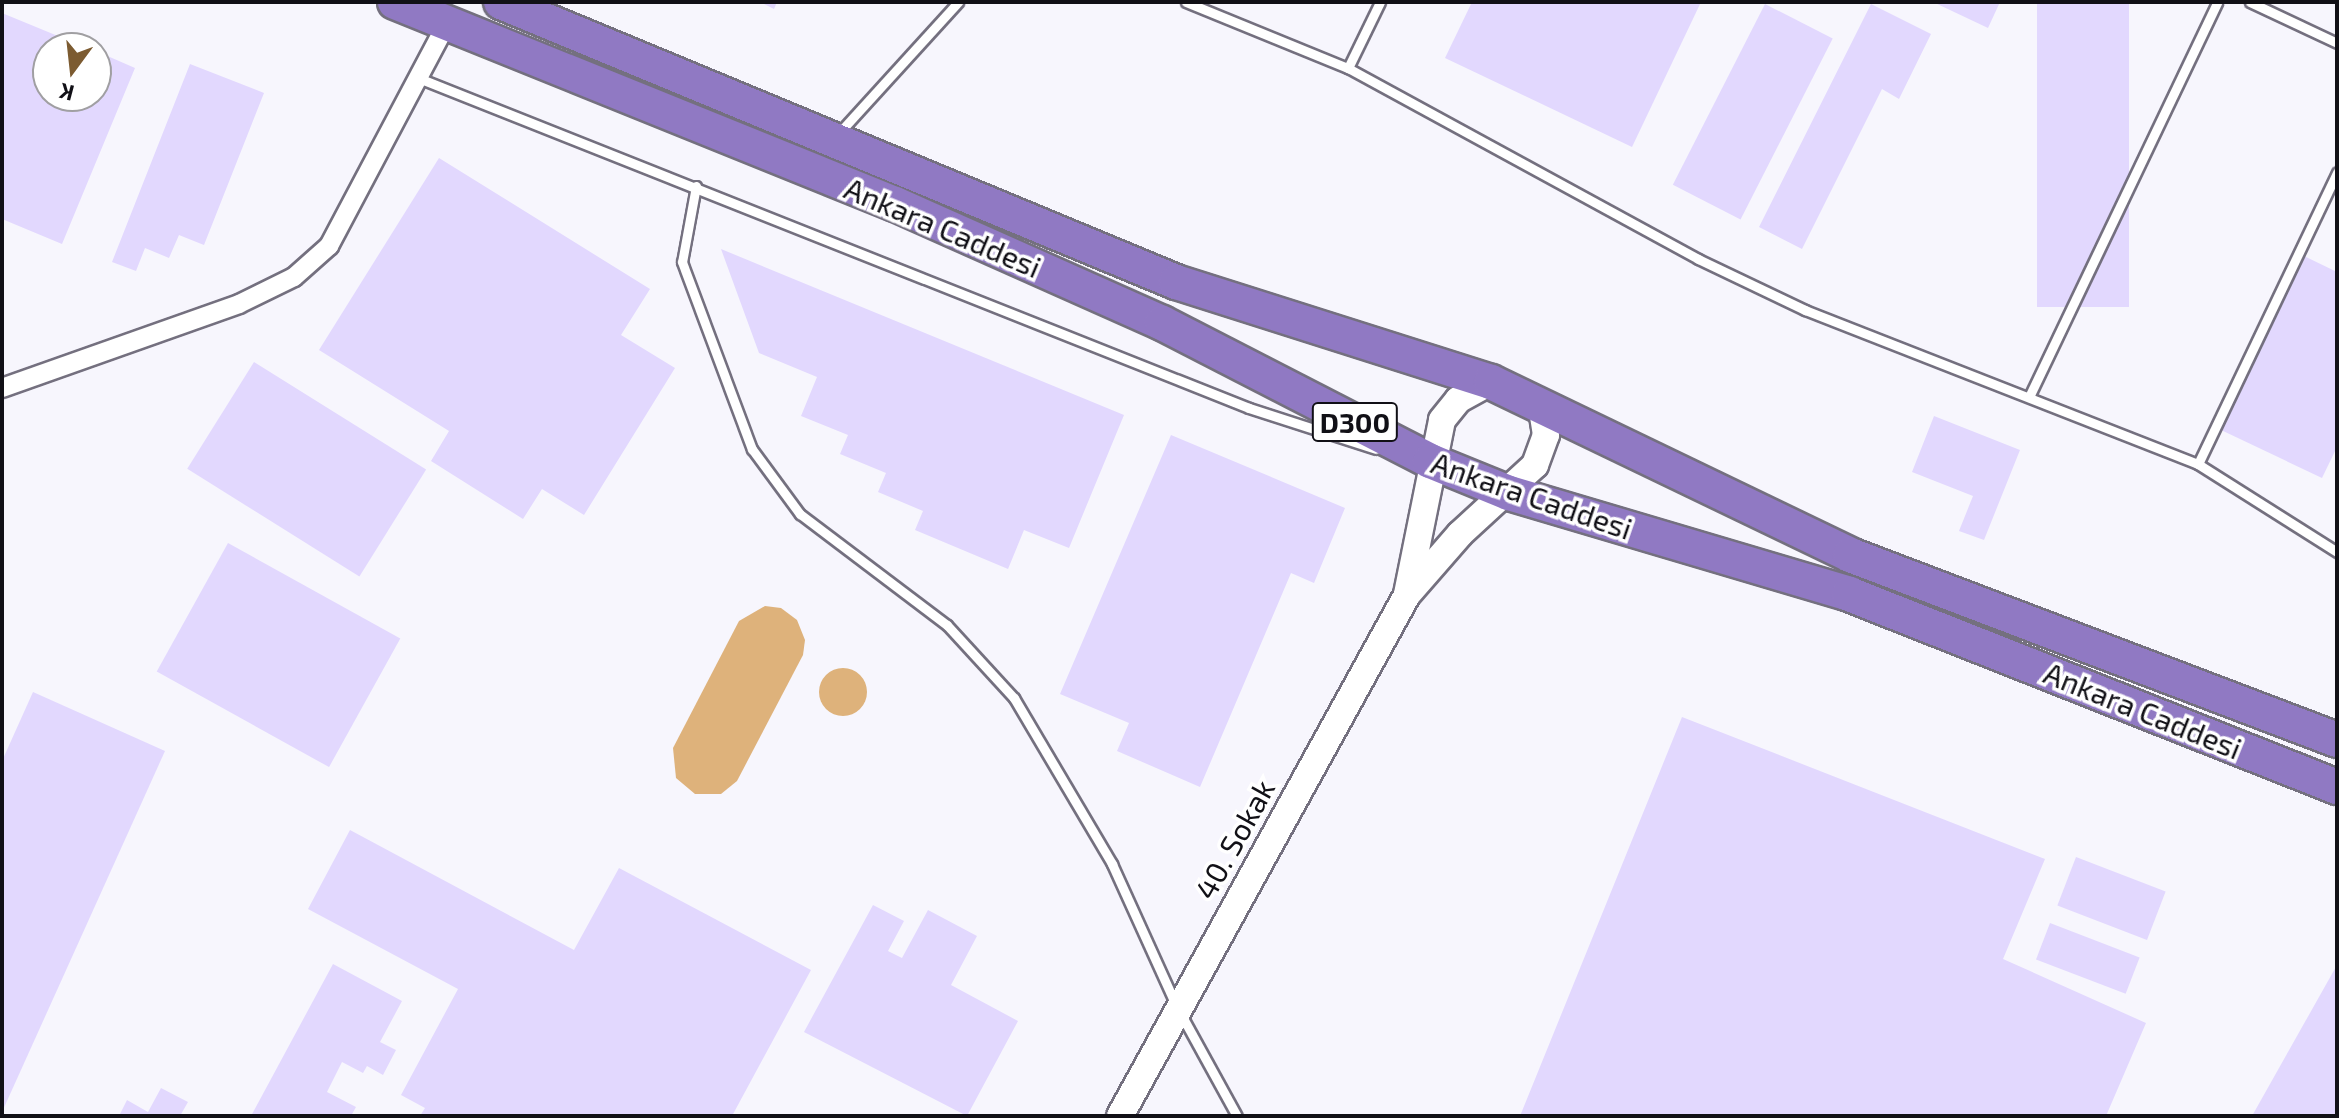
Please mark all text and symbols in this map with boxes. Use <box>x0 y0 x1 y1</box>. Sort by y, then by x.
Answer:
north arrow <box>32 32 112 112</box>
text: K <box>56 79 76 108</box>
street label: Ankara Caddesi <box>839 169 1047 285</box>
road number: D300 <box>1311 398 1399 446</box>
street label: Ankara Caddesi <box>1427 444 1637 546</box>
street label: Ankara Caddesi <box>2039 654 2247 766</box>
street label: 40. Sokak <box>1187 773 1281 905</box>

